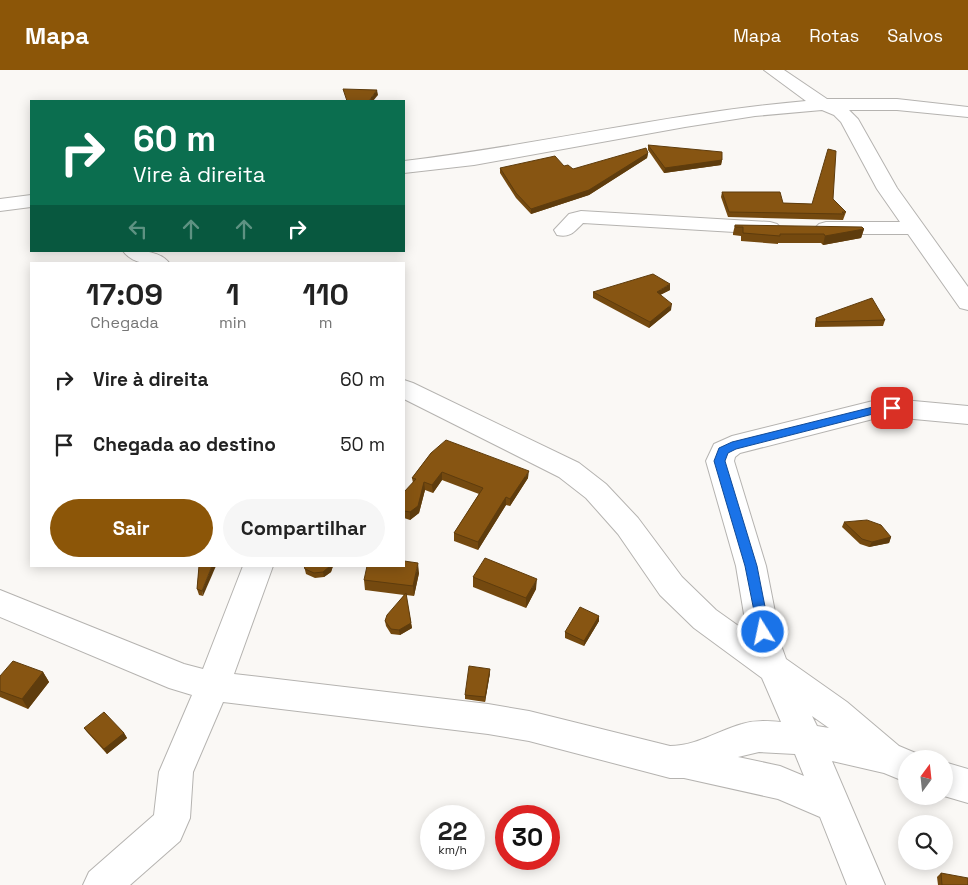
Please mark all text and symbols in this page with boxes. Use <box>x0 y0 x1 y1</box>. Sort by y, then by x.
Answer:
text: Mapa <box>25 20 89 51</box>
text: Mapa <box>733 24 781 47</box>
text: Rotas <box>809 24 859 47</box>
text: Salvos <box>887 24 943 47</box>
text: 60 m <box>133 117 216 161</box>
icon: right <box>50 120 115 185</box>
text: Vire à direita <box>133 160 265 188</box>
icon: left <box>124 215 152 243</box>
icon: ahead <box>177 215 205 243</box>
icon: ahead <box>230 215 258 243</box>
icon: right <box>283 215 311 243</box>
text: 17:09 <box>86 275 163 314</box>
text: 1 <box>226 275 240 314</box>
text: 110 <box>302 275 349 314</box>
text: Chegada <box>90 312 159 333</box>
text: min <box>219 312 247 333</box>
text: m <box>319 312 333 333</box>
icon: right <box>50 366 78 394</box>
text: Vire à direita <box>93 367 209 392</box>
text: 60 m <box>340 367 385 392</box>
pin <box>871 387 913 429</box>
icon: arrive <box>878 394 906 422</box>
icon: arrive <box>50 431 78 459</box>
text: Chegada ao destino <box>93 432 276 457</box>
text: 50 m <box>340 432 385 457</box>
button: Sair <box>50 499 213 557</box>
button: Compartilhar <box>223 499 385 557</box>
position arrow <box>736 605 788 657</box>
north arrow <box>898 750 952 805</box>
map controls <box>898 750 953 870</box>
speed limit sign: 30 <box>495 805 560 870</box>
text: 22 <box>438 815 467 847</box>
button: search <box>898 815 953 870</box>
text: km/h <box>438 842 467 858</box>

